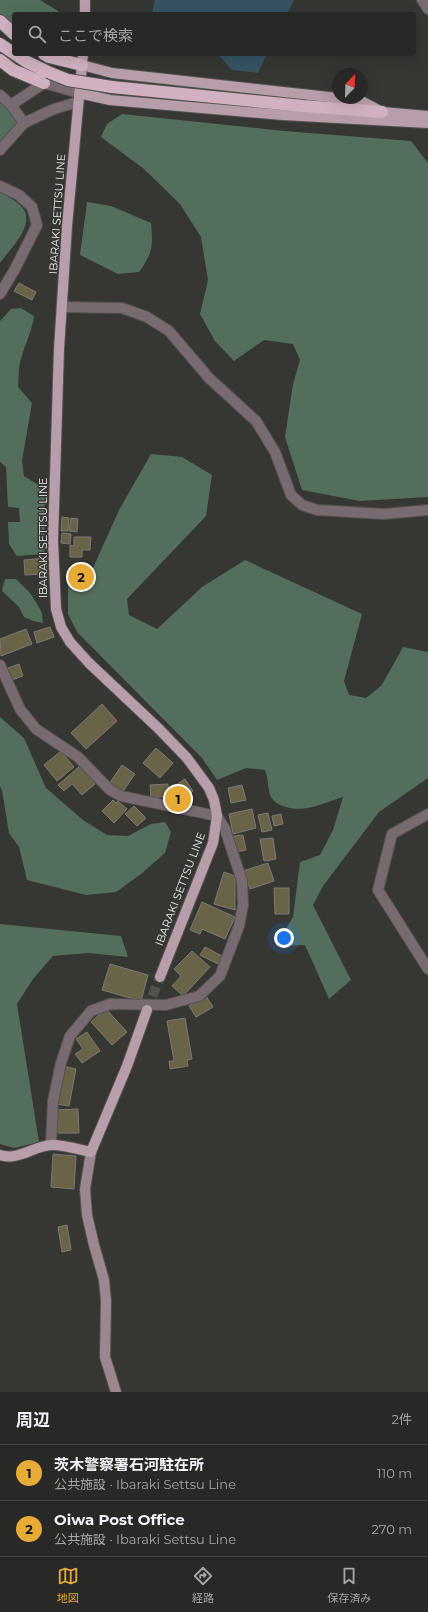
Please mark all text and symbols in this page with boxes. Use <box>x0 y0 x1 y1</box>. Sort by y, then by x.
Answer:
search box <box>12 12 416 56</box>
icon: search <box>26 23 48 45</box>
text: ここで検索 <box>58 26 133 45</box>
north arrow <box>332 68 368 104</box>
street label: IBARAKI SETTSU LINE <box>46 153 68 275</box>
street label: IBARAKI SETTSU LINE <box>36 478 50 598</box>
pin: 2 <box>68 562 94 592</box>
pin: 1 <box>165 784 191 814</box>
street label: IBARAKI SETTSU LINE <box>152 830 208 948</box>
your location <box>274 928 294 948</box>
text: 周辺 <box>16 1410 50 1430</box>
text: 2件 <box>392 1411 412 1427</box>
text: 茨木警察署石河駐在所 <box>54 1455 204 1474</box>
text: 1 <box>26 1465 32 1481</box>
text: 110 m <box>377 1465 412 1481</box>
text: 公共施設 · Ibaraki Settsu Line <box>54 1476 236 1492</box>
text: Oiwa Post Office <box>54 1510 185 1529</box>
text: 2 <box>25 1521 33 1537</box>
text: 270 m <box>371 1521 412 1537</box>
text: 公共施設 · Ibaraki Settsu Line <box>54 1531 236 1547</box>
tab: 地図 <box>57 1565 79 1605</box>
tab: 経路 <box>192 1565 214 1605</box>
tab: 保存済み <box>327 1565 371 1605</box>

